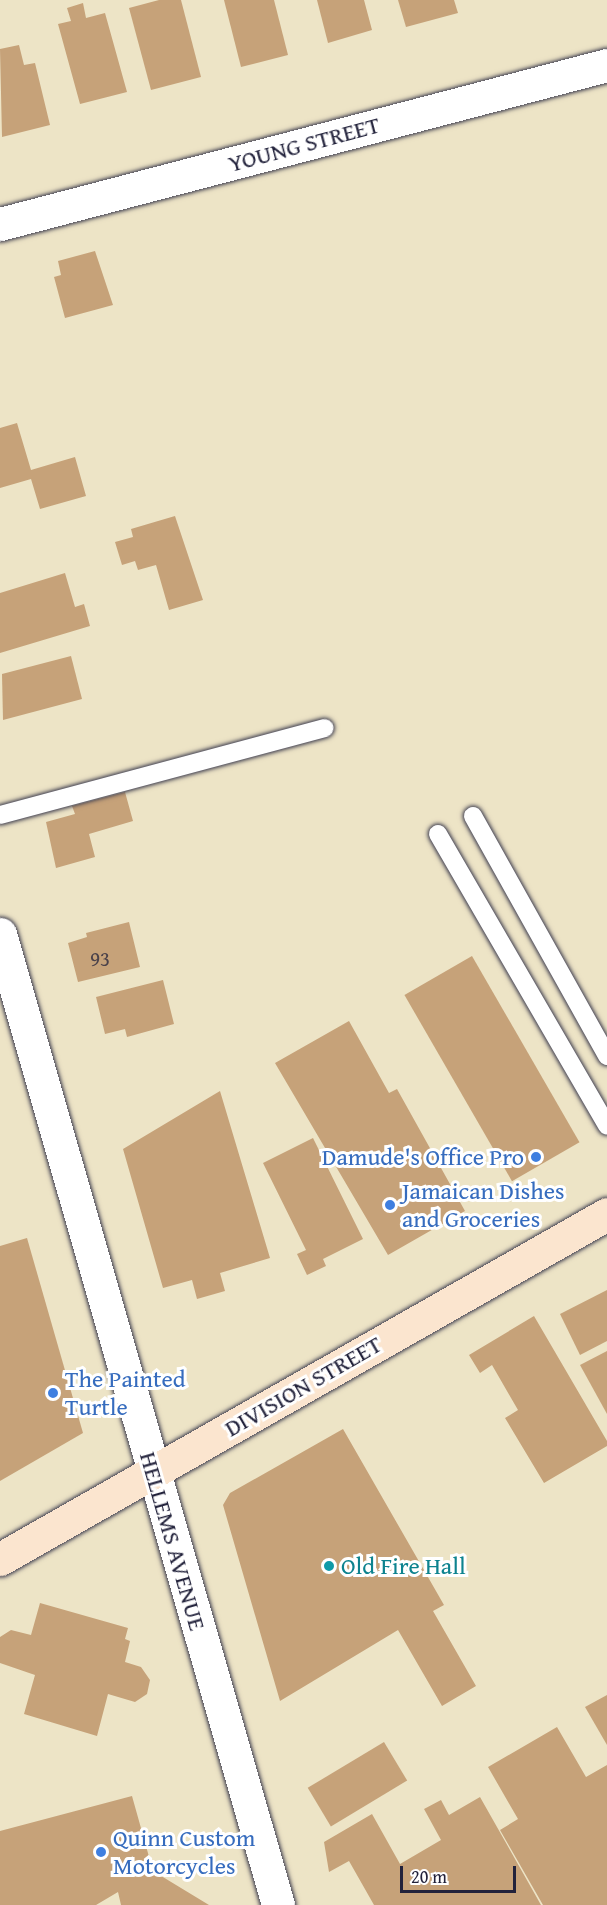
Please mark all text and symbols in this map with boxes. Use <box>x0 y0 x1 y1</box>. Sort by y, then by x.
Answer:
street label: YOUNG STREET <box>225 110 383 178</box>
house number: 93 <box>90 946 110 972</box>
place label: Damude's Office Pro <box>322 1143 524 1171</box>
marker: Damude's Office Pro <box>529 1150 543 1164</box>
place label: Jamaican Dishes and Groceries <box>402 1177 564 1233</box>
marker: Jamaican Dishes and Groceries <box>383 1198 397 1212</box>
street label: DIVISION STREET <box>219 1329 387 1443</box>
place label: The Painted Turtle <box>65 1365 185 1421</box>
marker: The Painted Turtle <box>46 1386 60 1400</box>
street label: HELLEMS AVENUE <box>134 1448 212 1634</box>
place label: Old Fire Hall <box>341 1552 466 1580</box>
marker: Old Fire Hall <box>322 1559 336 1573</box>
place label: Quinn Custom Motorcycles <box>113 1824 255 1880</box>
marker: Quinn Custom Motorcycles <box>94 1845 108 1859</box>
scale bar <box>403 1854 518 1892</box>
text: 20 m <box>411 1863 447 1890</box>

